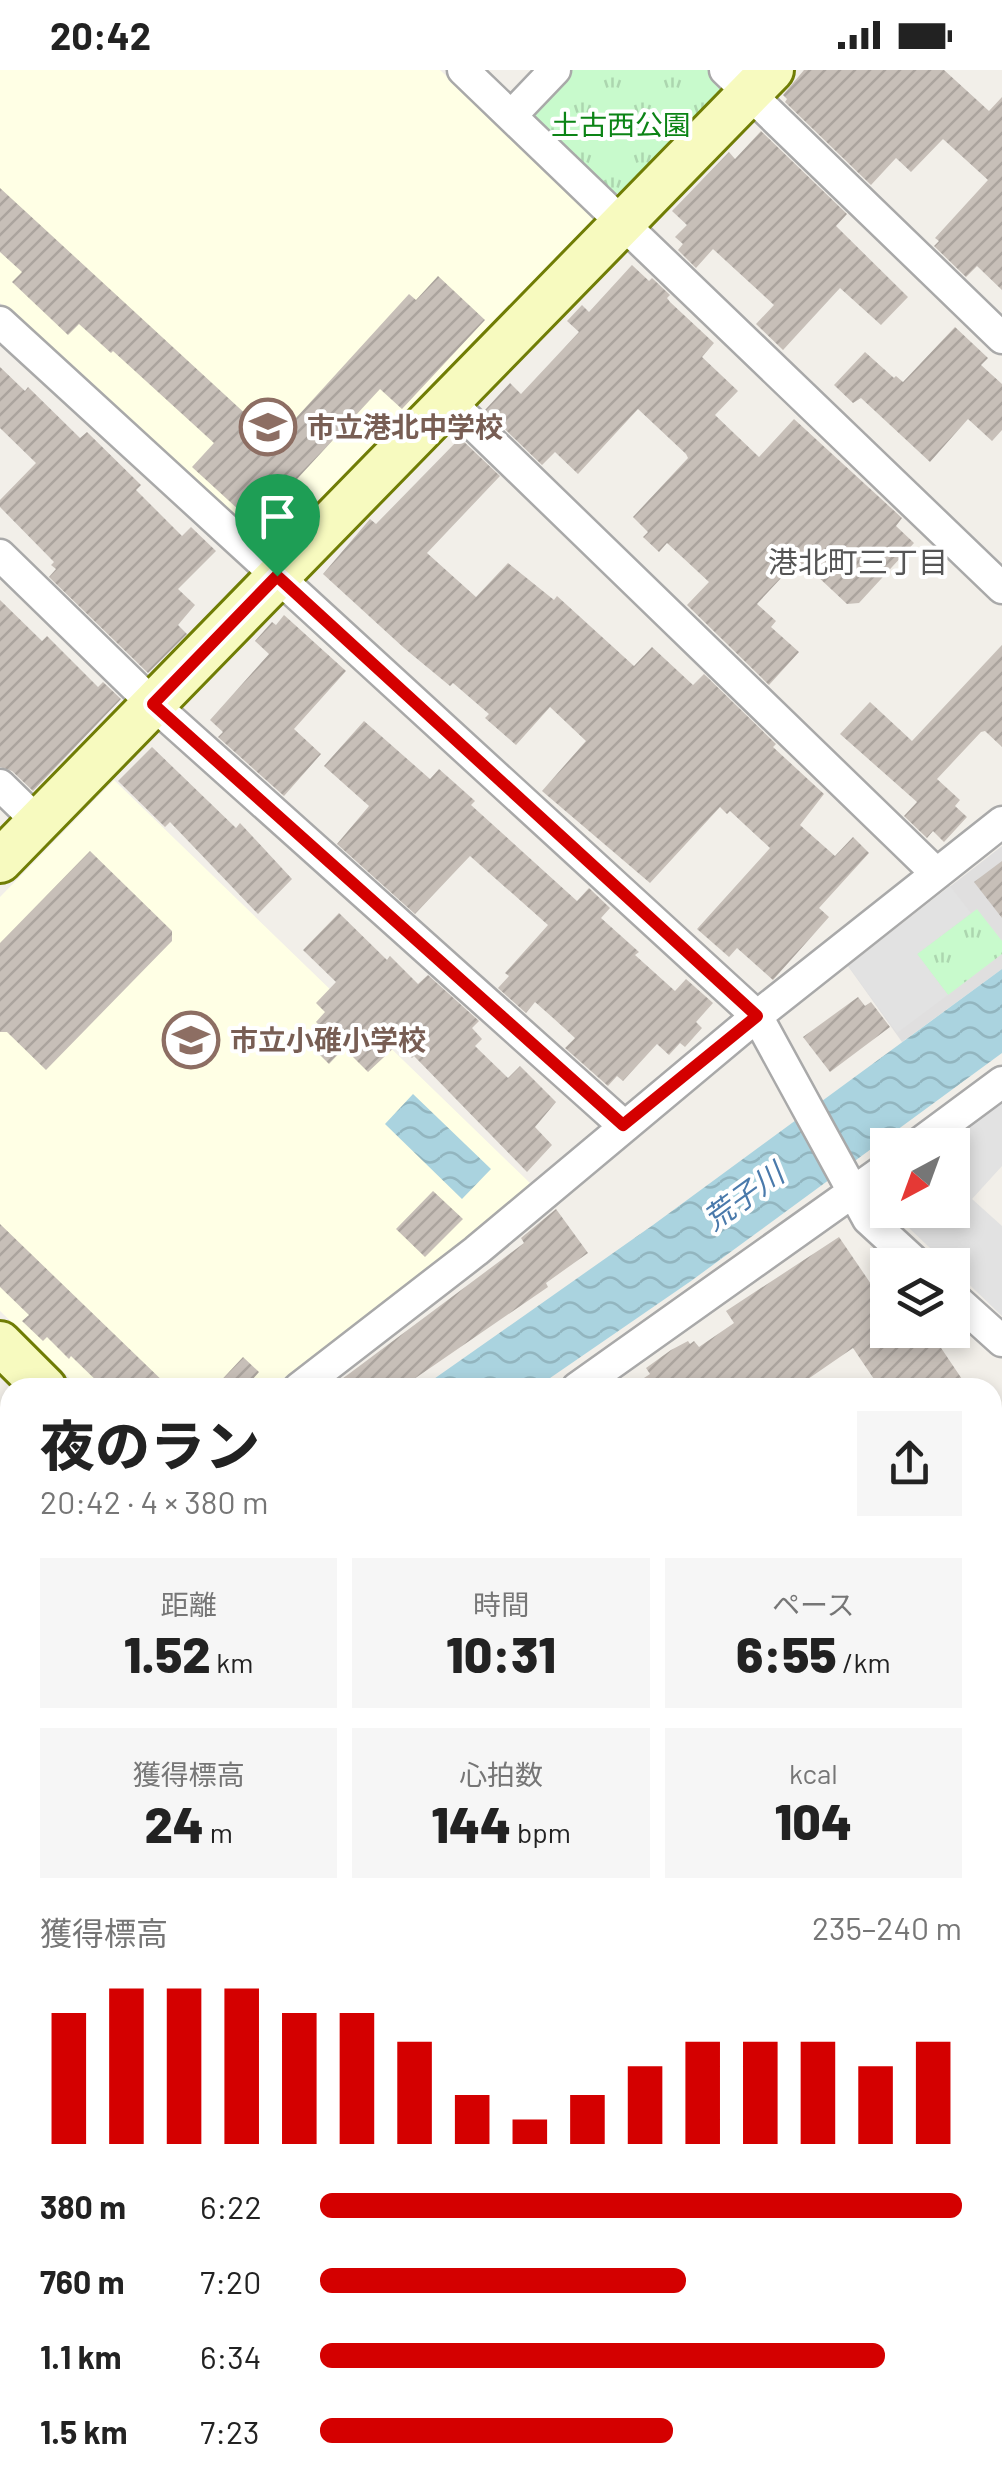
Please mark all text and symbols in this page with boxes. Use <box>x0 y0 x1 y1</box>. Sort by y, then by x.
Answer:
text: 20:42 <box>50 12 151 58</box>
park label: 土古西公園 <box>551 107 691 141</box>
school or university icon: 市立港北中学校 <box>238 397 298 457</box>
place label: 市立港北中学校 <box>307 409 503 443</box>
pin <box>235 474 320 577</box>
icon: arrive <box>250 489 305 544</box>
district label: 港北町三丁目 <box>768 543 948 579</box>
school or university icon: 市立小碓小学校 <box>161 1010 221 1070</box>
place label: 市立小碓小学校 <box>230 1022 426 1056</box>
north arrow <box>870 1128 970 1228</box>
map controls <box>870 1128 970 1348</box>
water label: 荒子川 <box>696 1153 792 1236</box>
button: layers <box>870 1248 970 1348</box>
text: 夜のラン <box>40 1411 260 1477</box>
button: share <box>857 1411 962 1516</box>
text: 20:42 · 4 × 380 m <box>40 1482 268 1520</box>
text: 距離 <box>161 1587 217 1621</box>
text: 時間 <box>473 1587 529 1621</box>
text: ペース <box>772 1587 855 1621</box>
text: 1.52 <box>124 1623 211 1683</box>
text: 10:31 <box>446 1623 556 1683</box>
text: 6:55 <box>736 1623 837 1683</box>
text: km <box>211 1645 253 1679</box>
text: /km <box>837 1645 891 1679</box>
text: kcal <box>789 1756 838 1790</box>
text: 獲得標高 <box>133 1757 245 1791</box>
text: 心拍数 <box>459 1757 543 1791</box>
text: 104 <box>775 1790 852 1850</box>
text: 24 <box>144 1793 204 1853</box>
text: 144 <box>431 1793 511 1853</box>
text: m <box>204 1815 233 1849</box>
text: bpm <box>511 1815 571 1849</box>
text: 235–240 m <box>812 1908 962 1946</box>
text: 獲得標高 <box>40 1913 168 1951</box>
text: 380 m <box>40 2187 126 2225</box>
text: 6:22 <box>200 2187 262 2225</box>
text: 760 m <box>40 2262 124 2300</box>
text: 7:20 <box>200 2262 261 2300</box>
text: 1.1 km <box>40 2337 121 2375</box>
text: 6:34 <box>200 2337 261 2375</box>
text: 1.5 km <box>40 2412 127 2450</box>
text: 7:23 <box>200 2412 259 2450</box>

